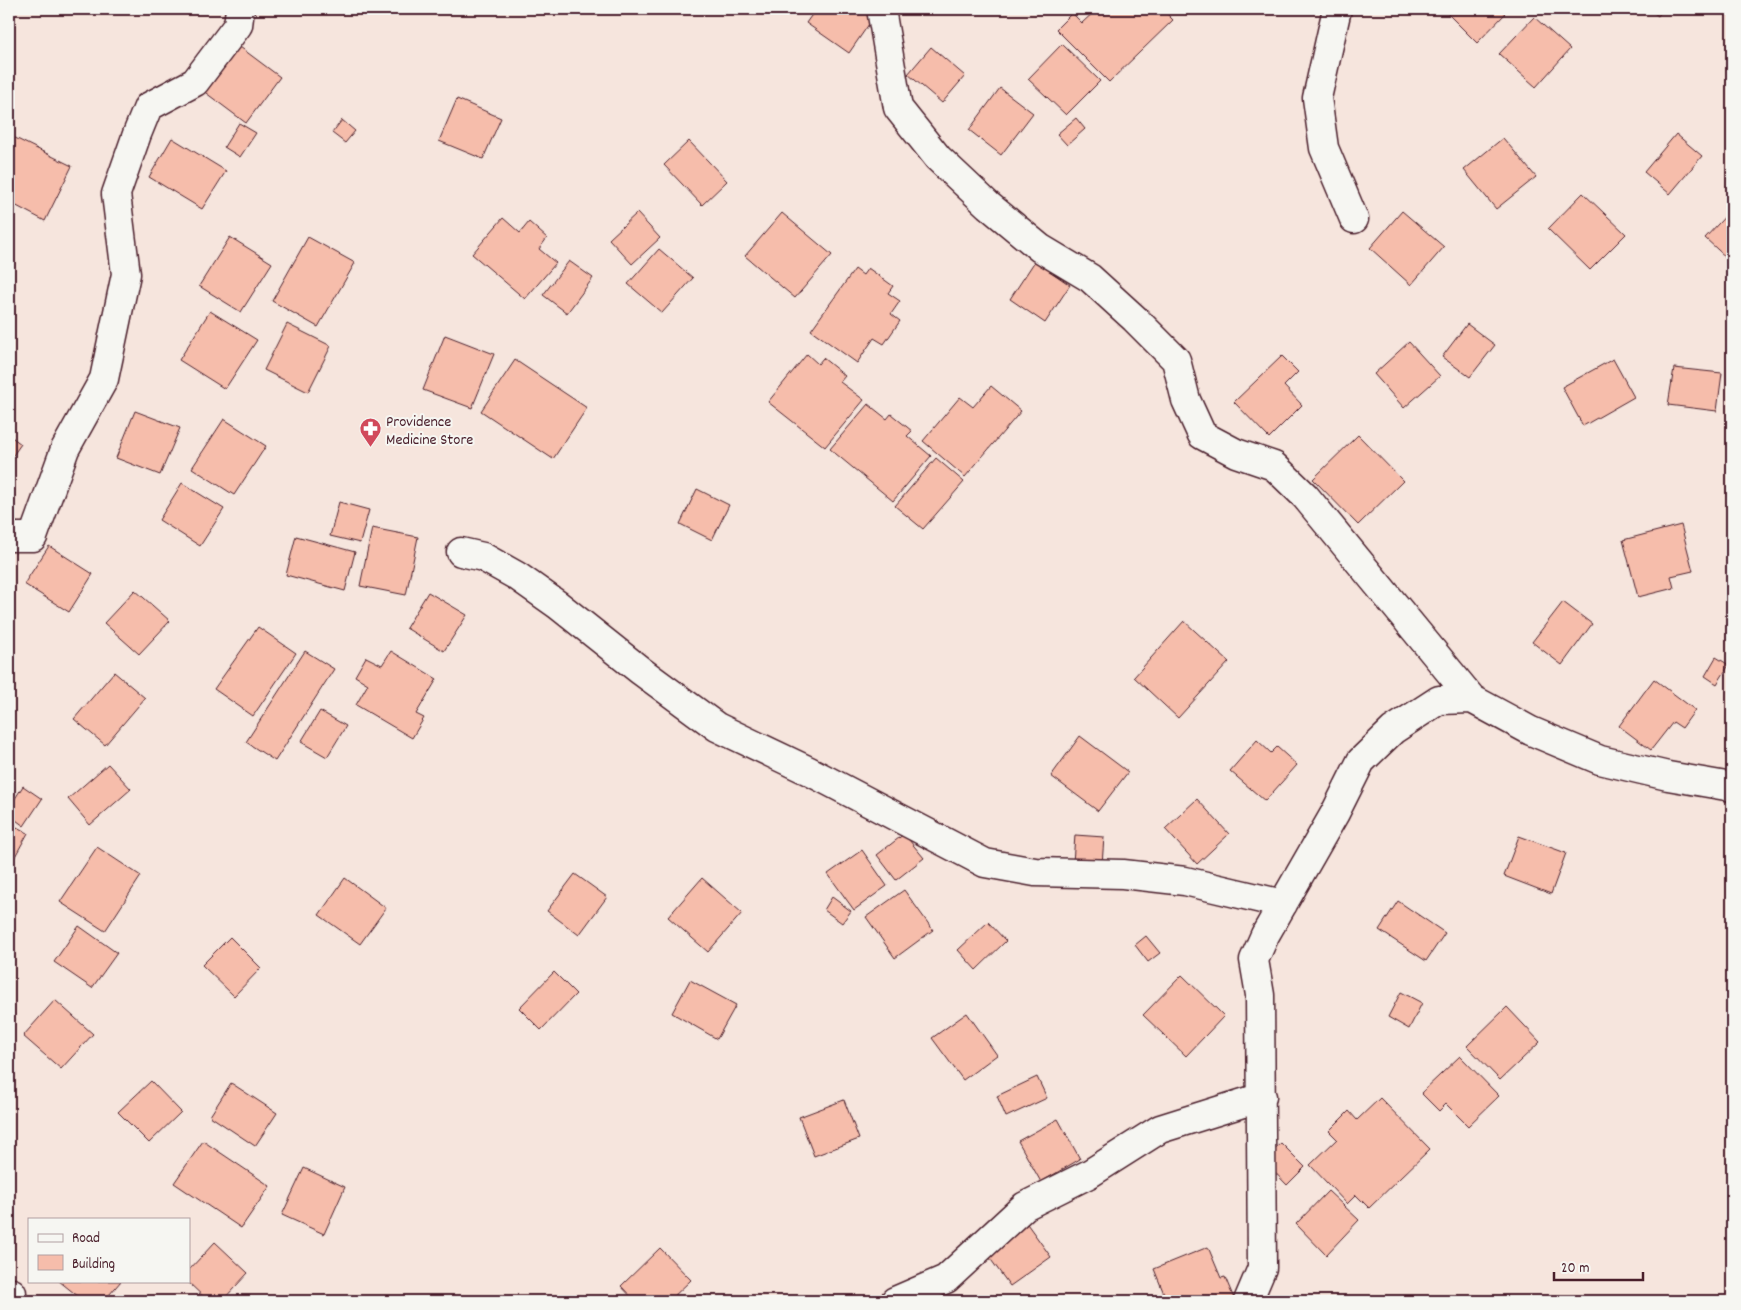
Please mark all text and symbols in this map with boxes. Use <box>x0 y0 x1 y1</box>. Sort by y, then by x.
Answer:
place label: Providence Medicine Store <box>386 411 473 452</box>
pharmacy icon: Providence Medicine Store <box>358 417 382 448</box>
legend <box>28 1218 190 1282</box>
text: Road <box>72 1228 100 1250</box>
scale bar <box>1554 1250 1642 1282</box>
text: Building <box>72 1254 115 1276</box>
text: 20 m <box>1561 1258 1589 1280</box>

